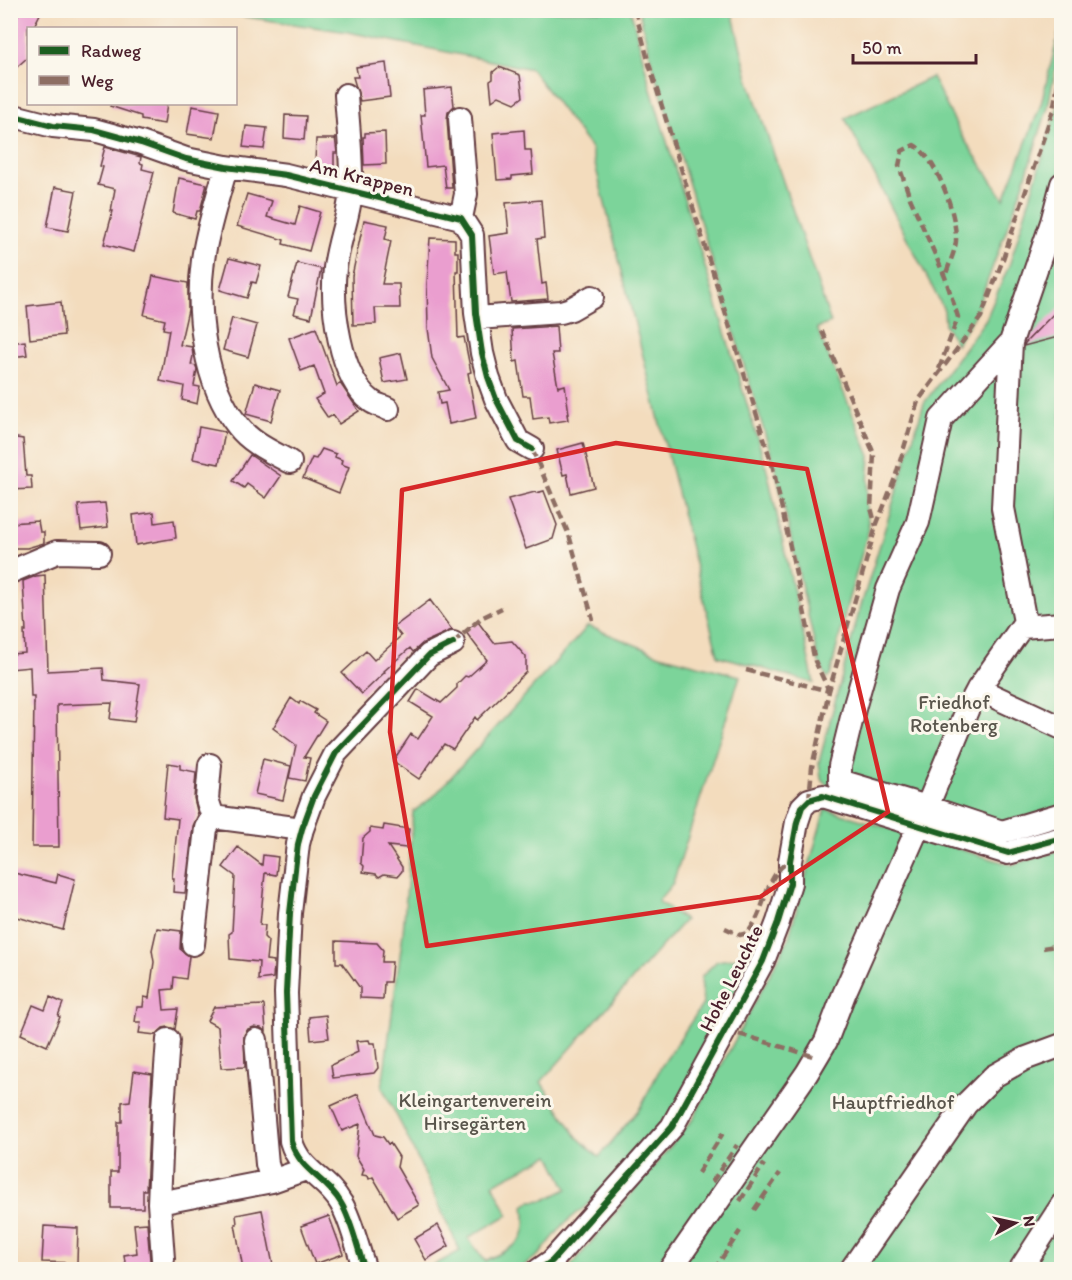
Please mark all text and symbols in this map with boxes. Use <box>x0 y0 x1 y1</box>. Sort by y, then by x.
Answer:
legend <box>27 27 237 105</box>
scale bar <box>853 27 976 65</box>
text: 50 m <box>862 37 902 59</box>
text: Radweg <box>81 40 142 62</box>
text: Weg <box>81 70 114 92</box>
street label: Am Krappen <box>308 153 417 202</box>
park label: Friedhof Rotenberg <box>910 690 999 737</box>
street label: Hohe Leuchte <box>694 921 768 1035</box>
park label: Kleingartenverein Hirsegärten <box>398 1088 552 1135</box>
park label: Hauptfriedhof <box>832 1090 955 1114</box>
north arrow <box>985 1193 1045 1253</box>
text: N <box>1019 1214 1040 1228</box>

